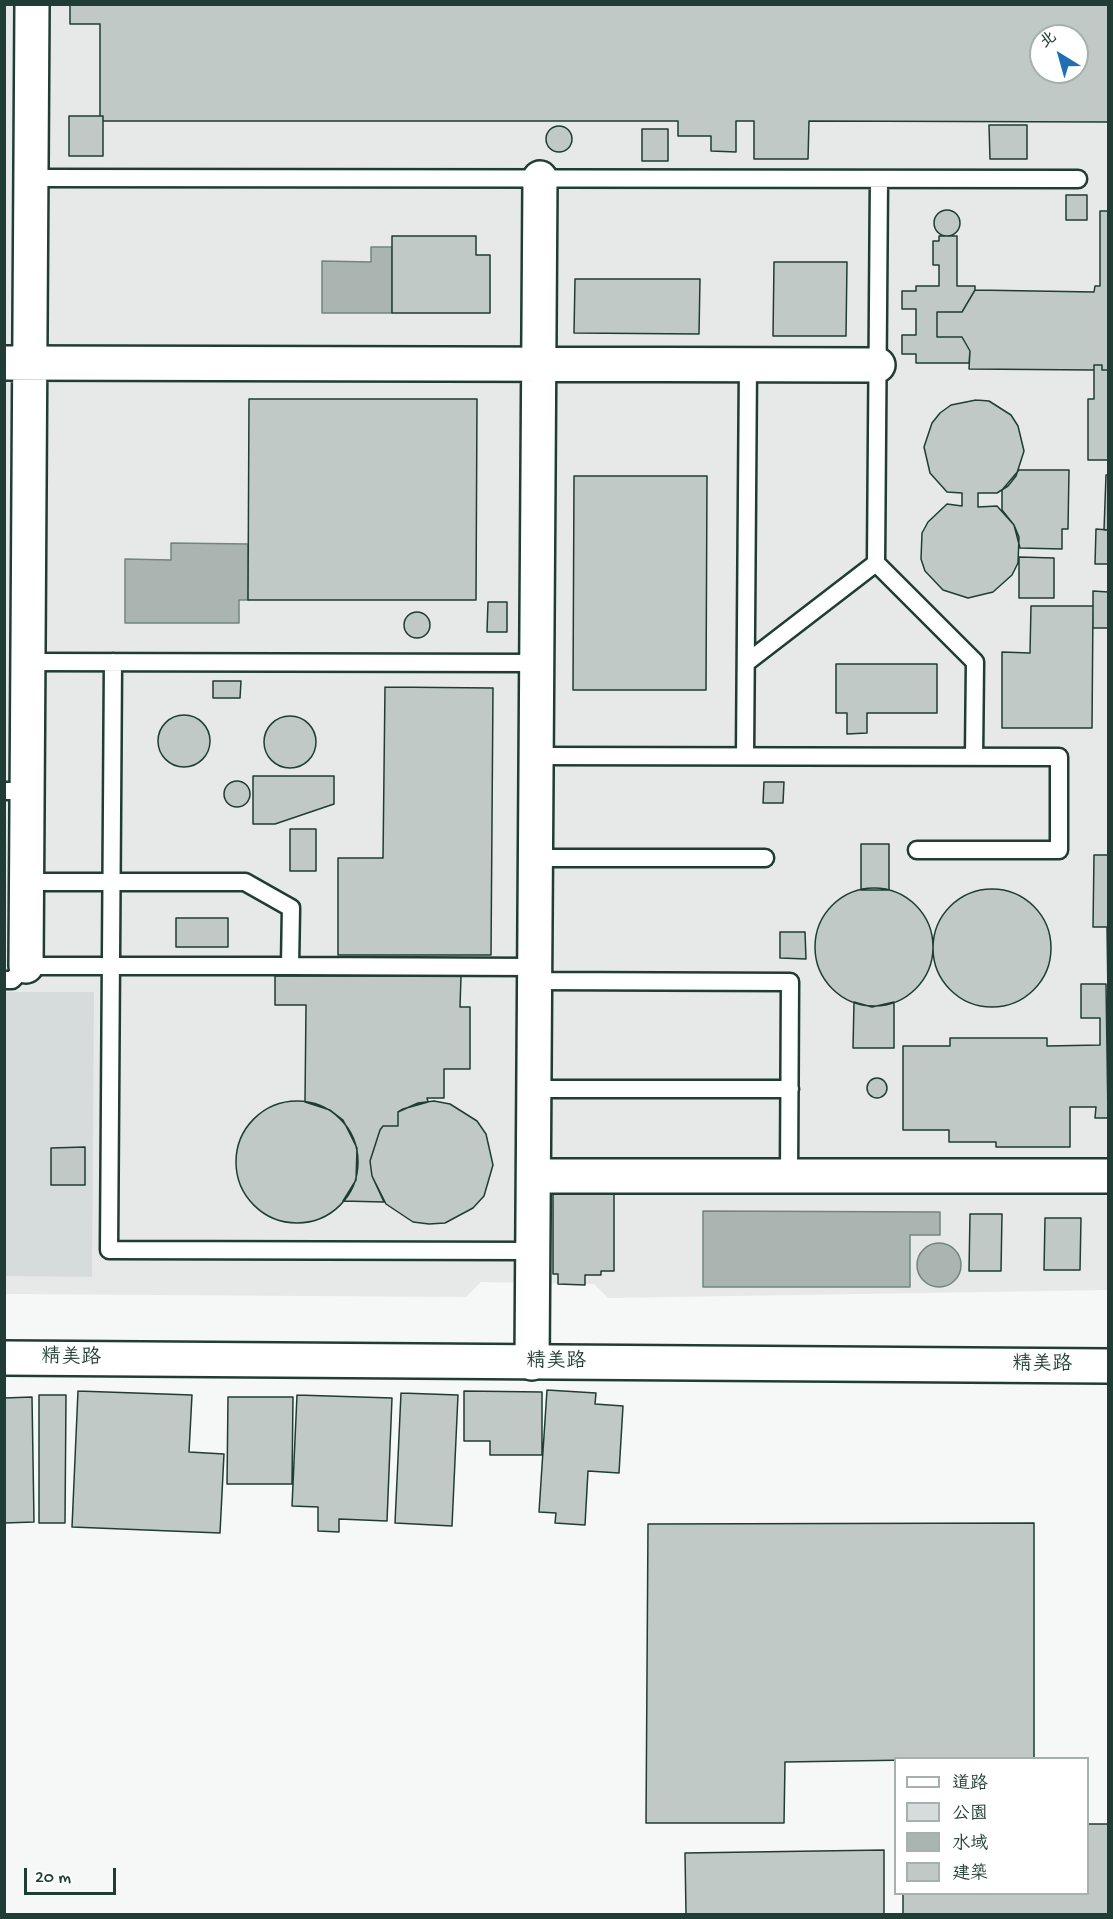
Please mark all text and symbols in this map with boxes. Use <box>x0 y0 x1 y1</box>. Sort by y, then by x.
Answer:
north arrow <box>1029 24 1089 84</box>
text: 北 <box>1037 28 1061 53</box>
street label: 精美路 <box>41 1346 101 1372</box>
street label: 精美路 <box>526 1351 586 1375</box>
street label: 精美路 <box>1012 1354 1072 1378</box>
legend <box>894 1757 1089 1895</box>
text: 道路 <box>952 1774 988 1795</box>
text: 公園 <box>952 1804 988 1825</box>
text: 水域 <box>952 1834 988 1855</box>
scale bar <box>27 1856 118 1894</box>
text: 建築 <box>952 1864 988 1885</box>
text: 20 m <box>35 1868 71 1889</box>

